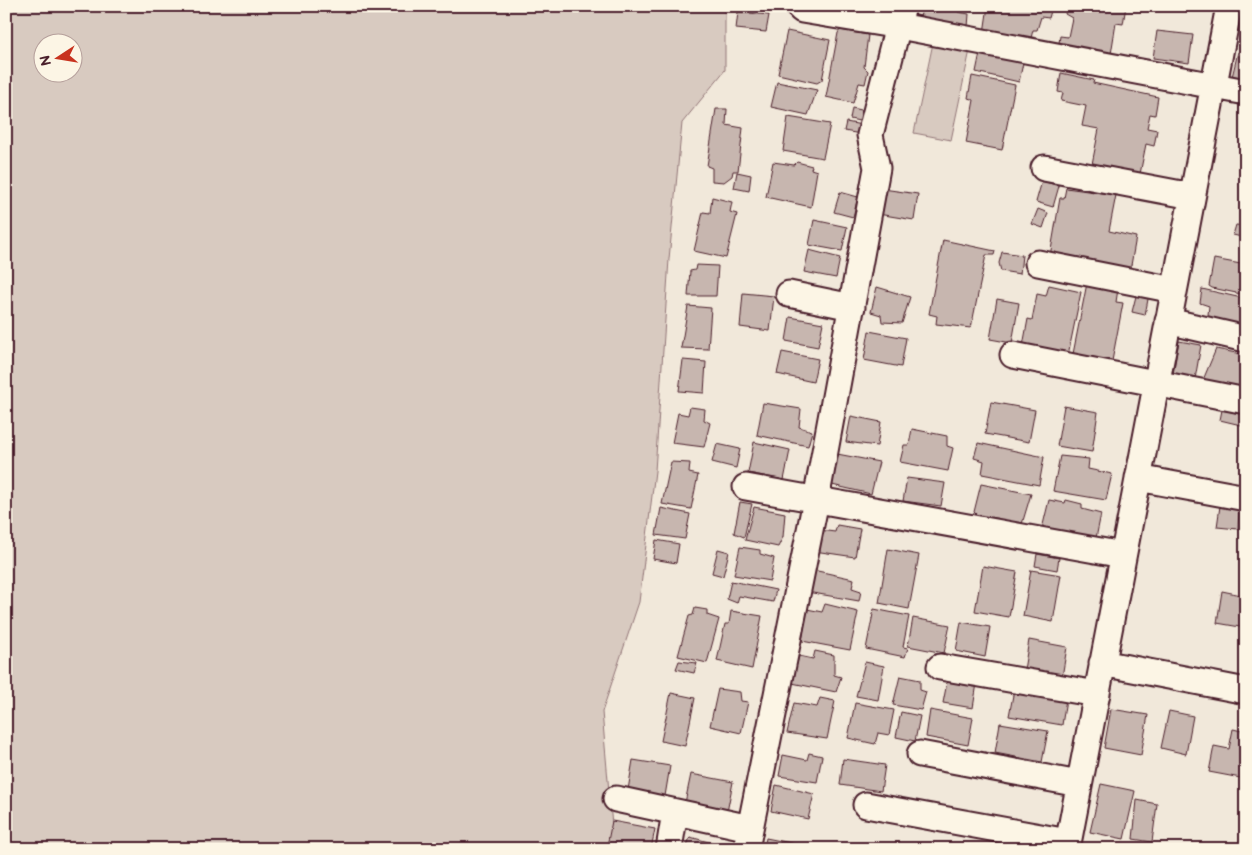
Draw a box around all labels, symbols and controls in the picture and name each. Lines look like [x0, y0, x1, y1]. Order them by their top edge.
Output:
north arrow [32, 32, 82, 82]
text: N [36, 54, 55, 68]

